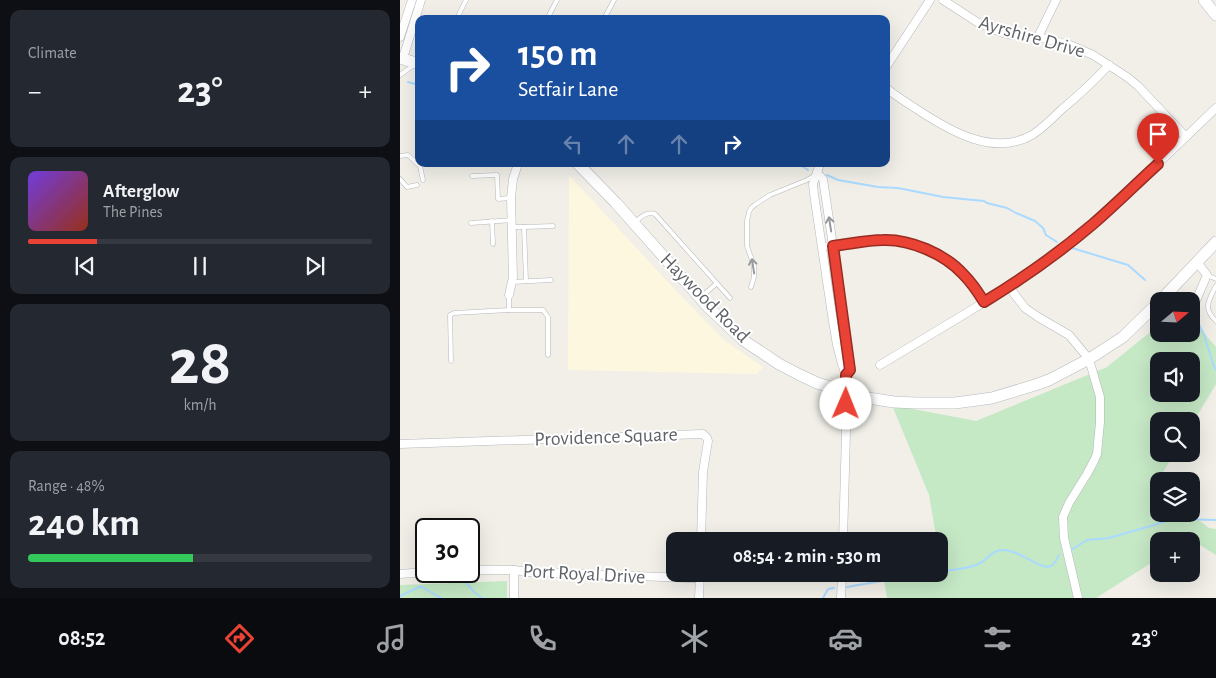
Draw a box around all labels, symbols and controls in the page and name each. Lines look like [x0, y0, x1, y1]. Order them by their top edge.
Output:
street label: Ayrshire Drive [977, 12, 1087, 62]
icon: right [435, 35, 500, 100]
text: 150 m [518, 37, 598, 72]
text: Climate [28, 45, 77, 61]
text: 23° [177, 72, 223, 110]
text: − [28, 78, 41, 106]
text: + [359, 78, 372, 106]
text: Setfair Lane [518, 78, 618, 100]
pin [1137, 113, 1179, 164]
icon: arrive [1144, 120, 1172, 148]
icon: left [559, 130, 587, 158]
icon: ahead [612, 130, 640, 158]
icon: ahead [665, 130, 693, 158]
icon: right [718, 130, 746, 158]
text: Afterglow [103, 182, 179, 201]
text: The Pines [103, 204, 163, 220]
one-way arrow [824, 216, 834, 232]
street label: Haywood Road [657, 250, 753, 346]
icon: previous [71, 252, 99, 280]
icon: pause [186, 252, 214, 280]
icon: next [301, 252, 329, 280]
one-way arrow [747, 259, 757, 275]
north arrow [1150, 292, 1200, 342]
map controls [1150, 292, 1200, 582]
text: 28 [169, 331, 231, 396]
button: sound [1150, 352, 1200, 402]
position arrow [819, 377, 871, 429]
text: km/h [183, 397, 217, 413]
button: search [1150, 412, 1200, 462]
street label: Providence Square [534, 424, 678, 450]
button: layers [1150, 472, 1200, 522]
text: Range · 48% [28, 478, 105, 494]
text: 240 km [28, 505, 140, 543]
speed limit sign: 30 [415, 518, 480, 583]
button: + [1150, 532, 1200, 582]
text: 08:54 · 2 min · 530 m [733, 547, 881, 566]
street label: Port Royal Drive [522, 561, 646, 587]
icon: directions [222, 621, 257, 656]
icon: music [374, 621, 409, 656]
icon: phone [525, 621, 560, 656]
icon: climate [677, 621, 712, 656]
icon: car [828, 621, 863, 656]
icon: filters [980, 621, 1015, 656]
text: 08:52 [58, 627, 105, 649]
text: 23° [1131, 627, 1158, 649]

